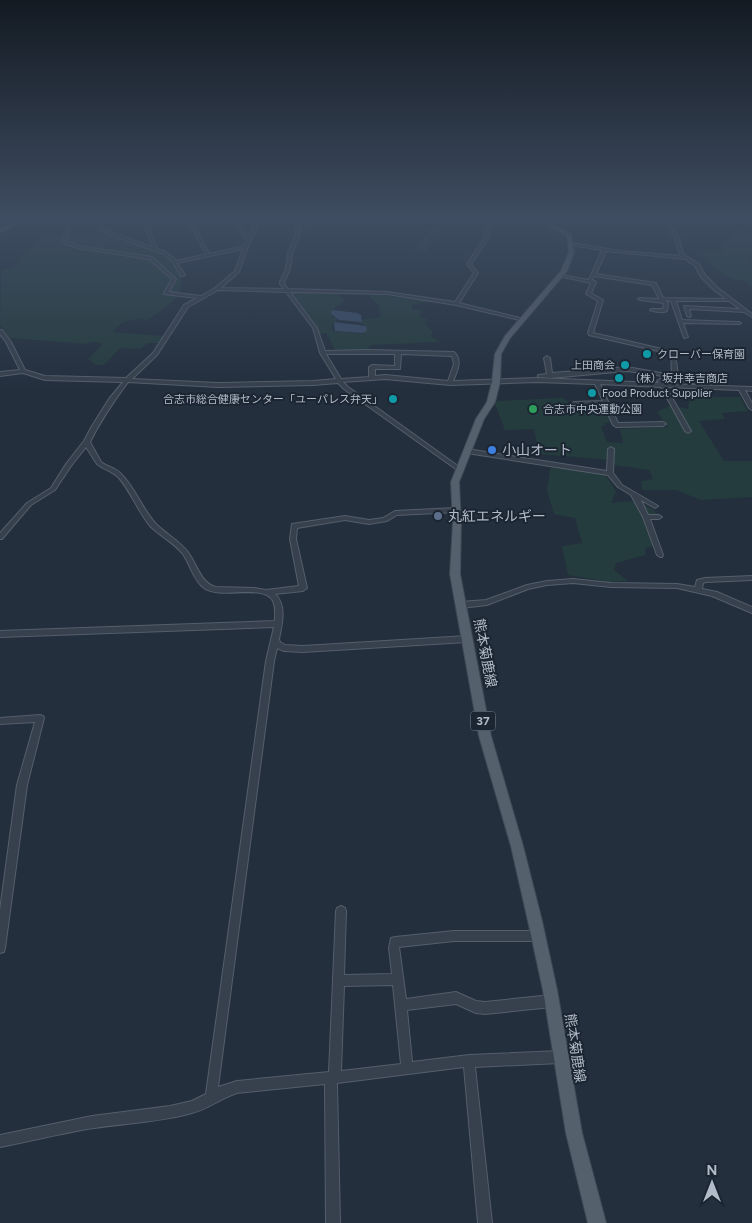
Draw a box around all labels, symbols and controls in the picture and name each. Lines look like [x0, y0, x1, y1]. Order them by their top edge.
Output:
marker: クローバー保育園 [641, 348, 653, 360]
place label: クローバー保育園 [657, 348, 745, 361]
place label: 上田商会 [571, 359, 615, 372]
marker: 上田商会 [619, 359, 631, 371]
marker: （株）坂井幸吉商店 [613, 372, 625, 384]
place label: （株）坂井幸吉商店 [629, 372, 728, 385]
marker: Food Product Supplier [586, 387, 598, 399]
place label: Food Product Supplier [602, 387, 713, 400]
place label: 合志市総合健康センター「ユーパレス弁天」 [163, 393, 383, 406]
marker: 合志市総合健康センター「ユーパレス弁天」 [387, 393, 399, 405]
marker: 合志市中央運動公園 [527, 403, 539, 415]
place label: 合志市中央運動公園 [543, 403, 642, 416]
place label: 小山オート [502, 442, 572, 459]
marker: 小山オート [486, 444, 498, 456]
place label: 丸紅エネルギー [448, 508, 546, 525]
marker: 丸紅エネルギー [432, 510, 444, 522]
street label: 熊本菊鹿線 [470, 617, 500, 689]
road number: 37 [470, 711, 496, 730]
street label: 熊本菊鹿線 [561, 1012, 589, 1084]
north arrow [687, 1158, 737, 1208]
text: N [707, 1162, 717, 1179]

